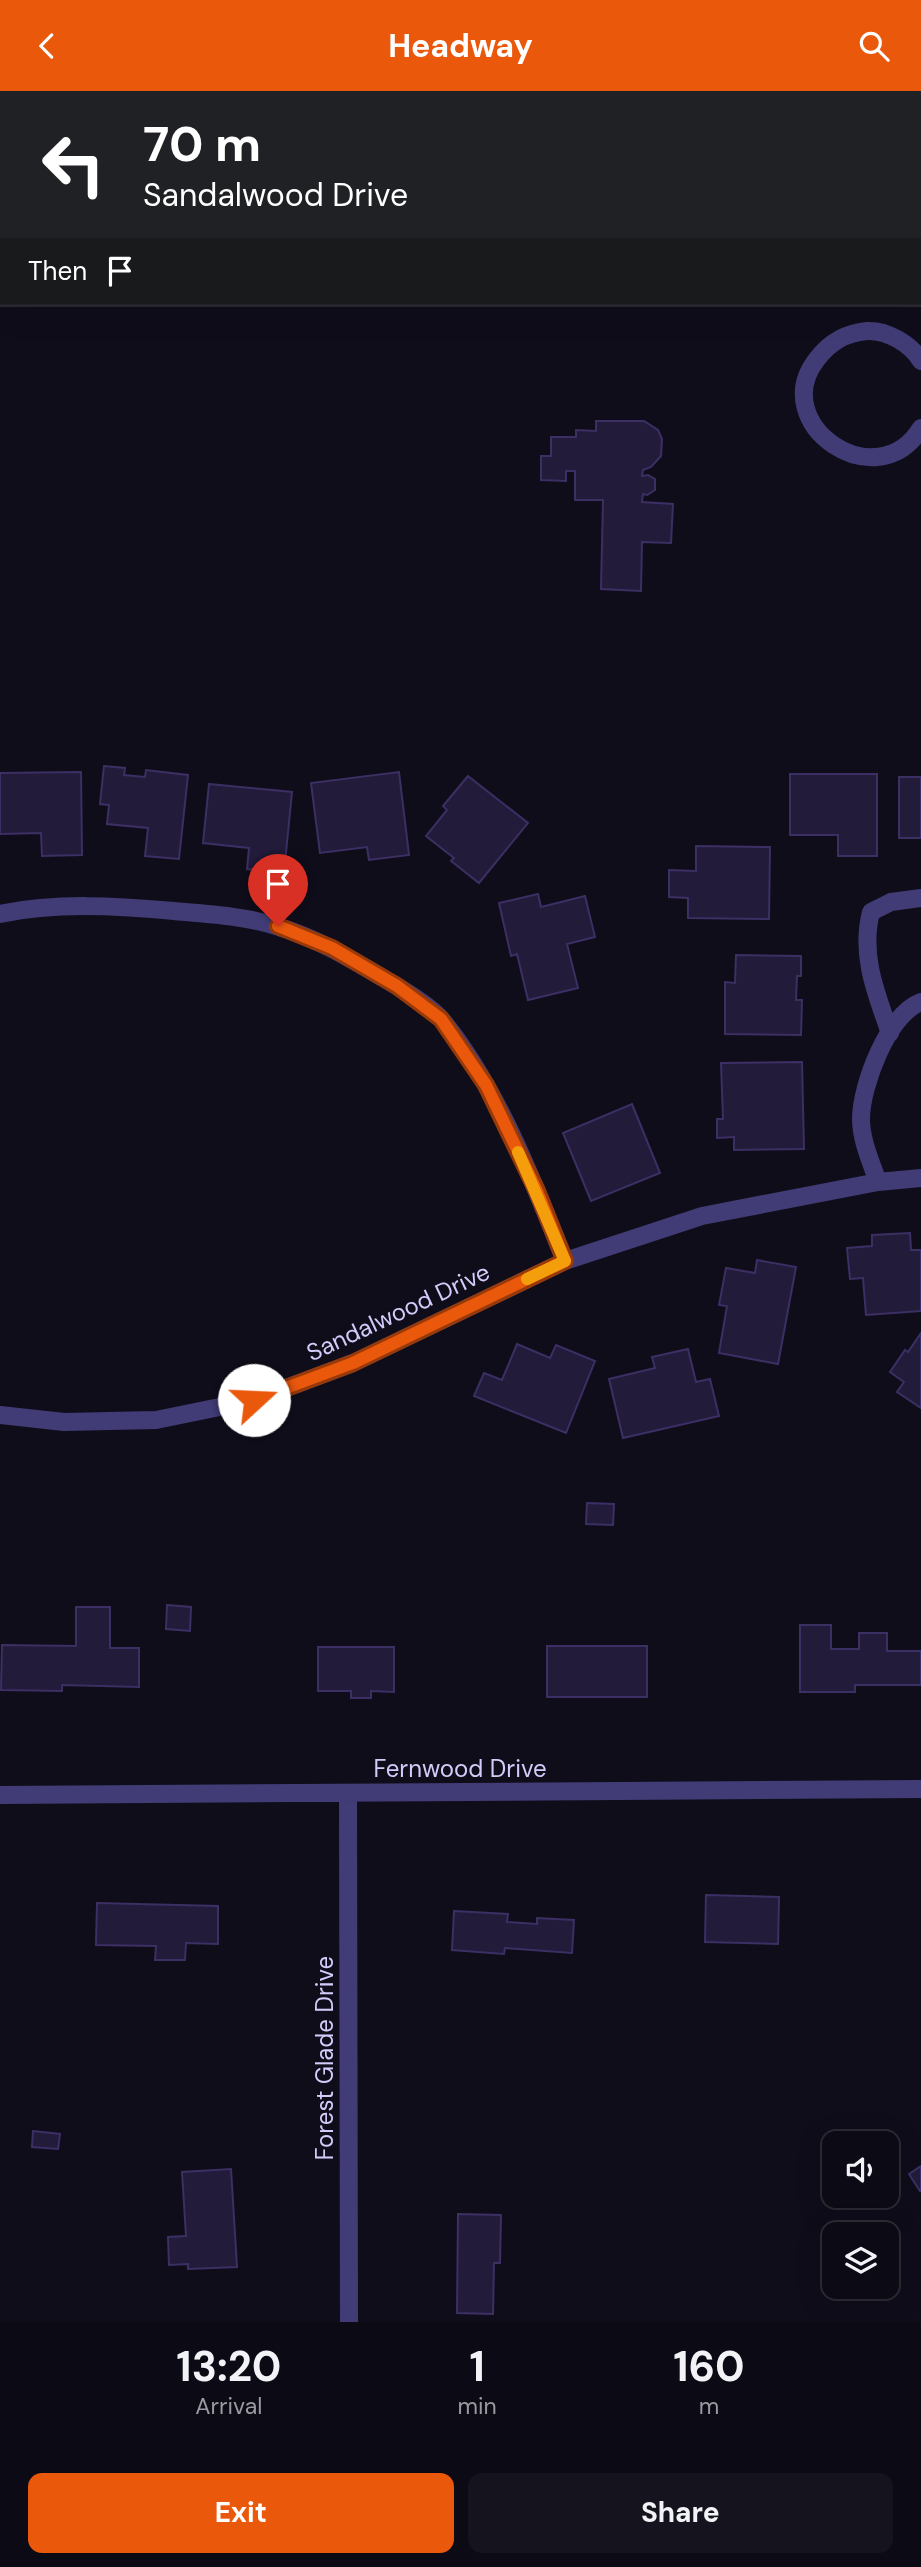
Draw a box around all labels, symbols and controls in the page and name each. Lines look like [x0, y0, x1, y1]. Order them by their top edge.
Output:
text: Headway [388, 25, 533, 67]
icon: back [28, 27, 66, 65]
icon: search [855, 27, 893, 65]
text: 70 m [143, 112, 261, 176]
icon: left [28, 119, 119, 210]
text: Sandalwood Drive [143, 174, 408, 216]
icon: arrive [101, 252, 139, 290]
text: Then [28, 254, 87, 288]
pin [248, 854, 308, 926]
icon: arrive [259, 865, 297, 903]
street label: Sandalwood Drive [301, 1256, 495, 1368]
position arrow [217, 1363, 291, 1437]
street label: Fernwood Drive [373, 1753, 547, 1784]
street label: Forest Glade Drive [309, 1956, 340, 2160]
map controls [822, 2131, 899, 2299]
button: sound [822, 2131, 899, 2208]
button: layers [822, 2222, 899, 2299]
text: 13:20 [176, 2339, 281, 2394]
text: 1 [470, 2339, 485, 2394]
text: 160 [673, 2339, 745, 2394]
text: Arrival [195, 2391, 262, 2421]
text: min [458, 2391, 497, 2421]
text: m [699, 2391, 719, 2421]
button: Exit [28, 2473, 454, 2553]
button: Share [468, 2473, 893, 2553]

